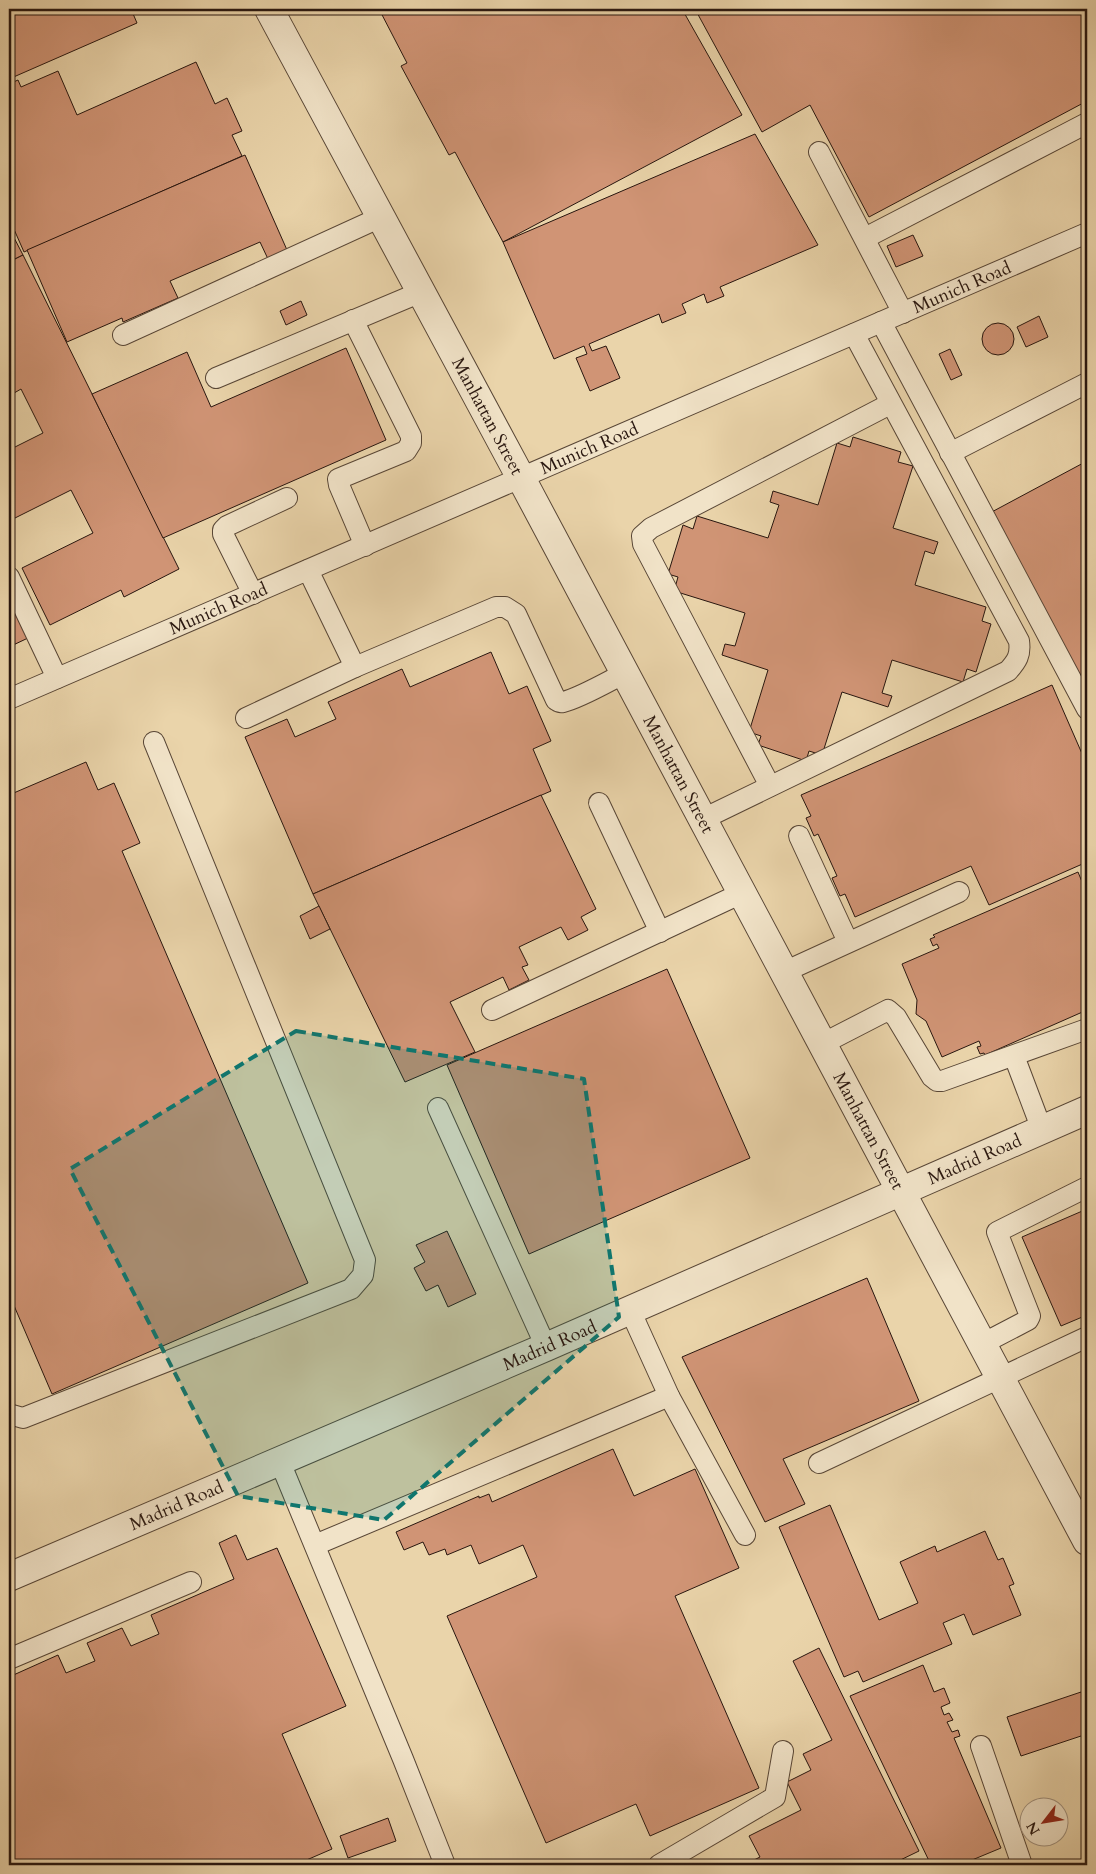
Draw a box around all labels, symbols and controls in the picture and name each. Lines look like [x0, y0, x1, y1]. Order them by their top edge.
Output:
street label: Munich Road [909, 255, 1015, 320]
street label: Manhattan Street [445, 353, 529, 480]
street label: Munich Road [536, 416, 643, 481]
street label: Munich Road [165, 577, 272, 641]
street label: Manhattan Street [637, 711, 720, 838]
street label: Manhattan Street [827, 1068, 910, 1195]
street label: Madrid Road [924, 1128, 1026, 1191]
street label: Madrid Road [499, 1314, 601, 1377]
street label: Madrid Road [126, 1474, 228, 1537]
north arrow [1018, 1796, 1068, 1846]
text: N [1022, 1818, 1045, 1839]

